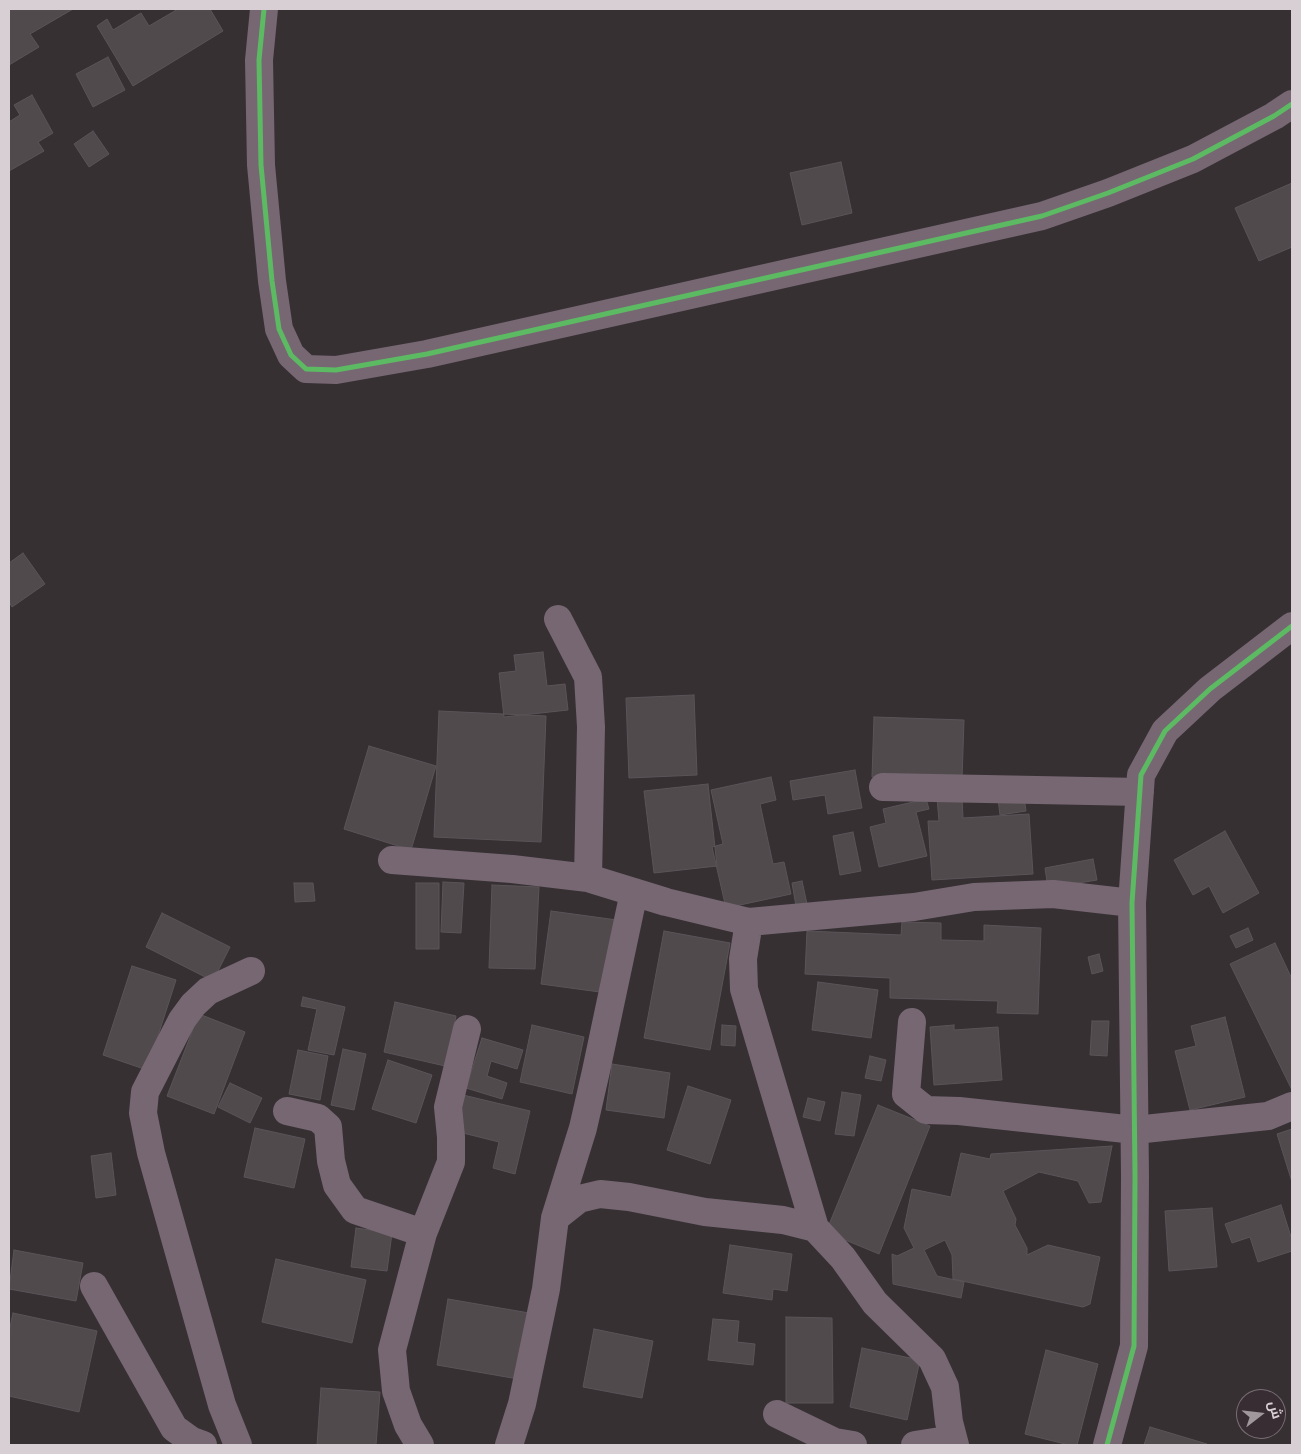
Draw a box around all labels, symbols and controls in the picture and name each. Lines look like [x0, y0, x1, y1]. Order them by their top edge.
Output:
north arrow [1236, 1389, 1286, 1439]
text: ش [1264, 1399, 1286, 1421]

